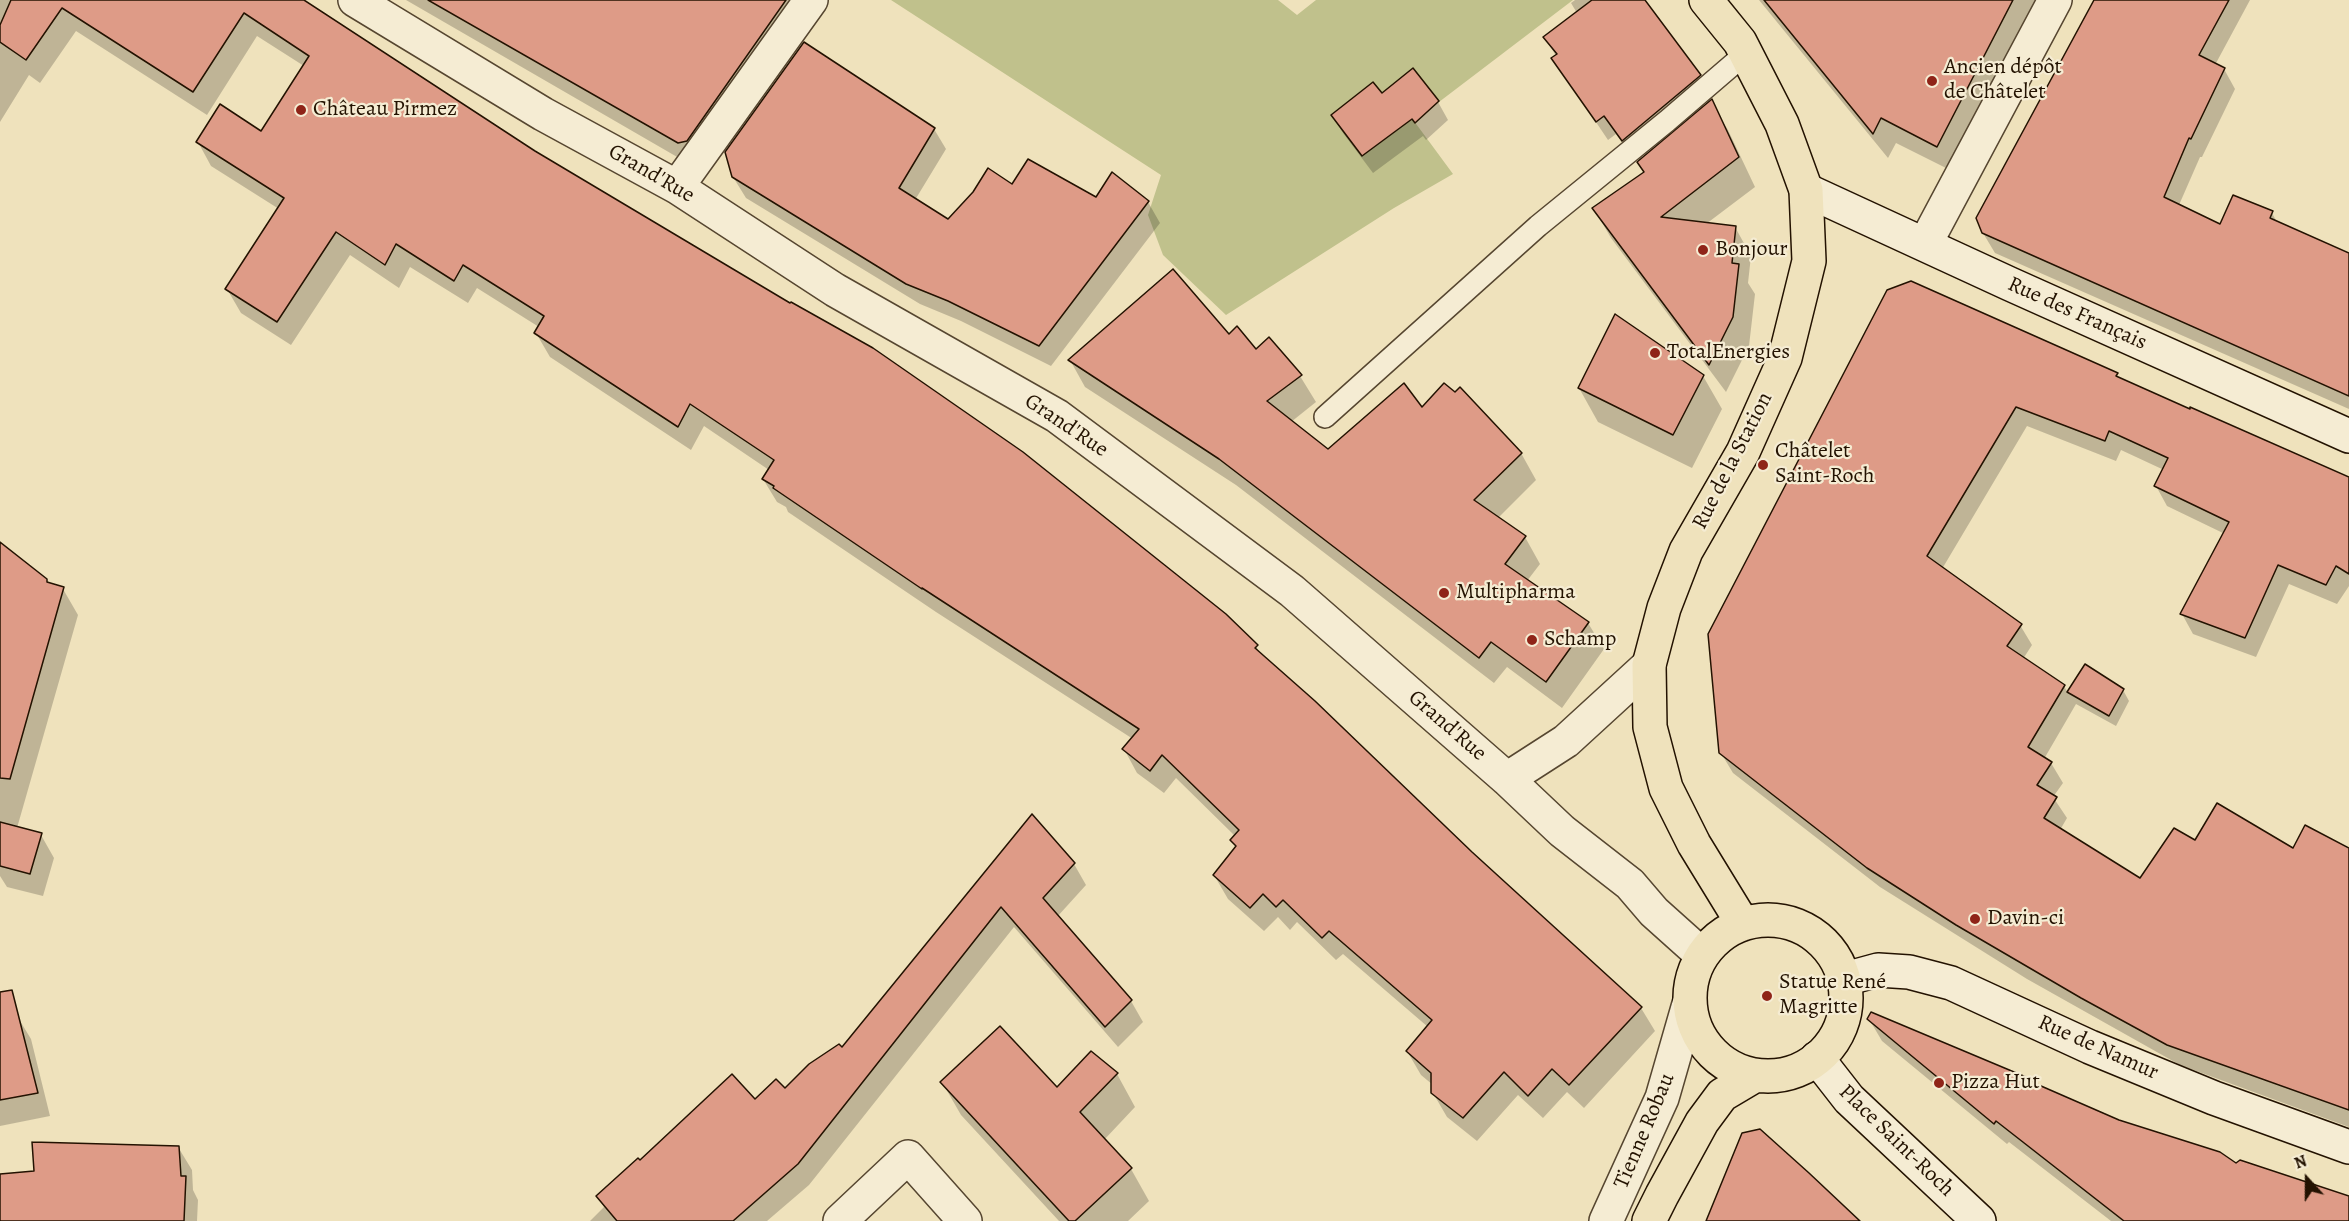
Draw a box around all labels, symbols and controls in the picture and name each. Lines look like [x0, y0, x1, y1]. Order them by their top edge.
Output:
place label: Ancien dépôt de Châtelet [1944, 55, 2062, 106]
marker: Ancien dépôt de Châtelet [1925, 74, 1939, 88]
place label: Château Pirmez [313, 97, 457, 123]
marker: Château Pirmez [294, 103, 308, 117]
street label: Grand'Rue [603, 139, 699, 209]
place label: Bonjour [1715, 237, 1788, 263]
marker: Bonjour [1696, 243, 1710, 257]
street label: Rue des Français [2003, 272, 2151, 356]
place label: TotalEnergies [1667, 340, 1790, 366]
marker: TotalEnergies [1648, 346, 1662, 360]
street label: Rue de la Station [1687, 388, 1779, 534]
street label: Grand'Rue [1019, 389, 1113, 463]
place label: Châtelet Saint-Roch [1775, 439, 1875, 490]
marker: Châtelet Saint-Roch [1756, 458, 1770, 472]
place label: Multipharma [1456, 580, 1576, 606]
marker: Multipharma [1437, 586, 1451, 600]
place label: Schamp [1544, 627, 1616, 653]
marker: Schamp [1525, 633, 1539, 647]
street label: Grand'Rue [1403, 685, 1491, 767]
place label: Davin-ci [1987, 906, 2064, 932]
marker: Davin-ci [1968, 912, 1982, 926]
place label: Statue René Magritte [1779, 970, 1886, 1022]
marker: Statue René Magritte [1760, 989, 1774, 1003]
street label: Rue de Namur [2034, 1010, 2162, 1086]
street label: Tienne Robau [1609, 1069, 1681, 1193]
place label: Pizza Hut [1951, 1070, 2040, 1096]
marker: Pizza Hut [1932, 1076, 1946, 1090]
street label: Place Saint-Roch [1833, 1079, 1959, 1203]
north arrow [2277, 1149, 2337, 1209]
text: N [2291, 1150, 2310, 1175]

